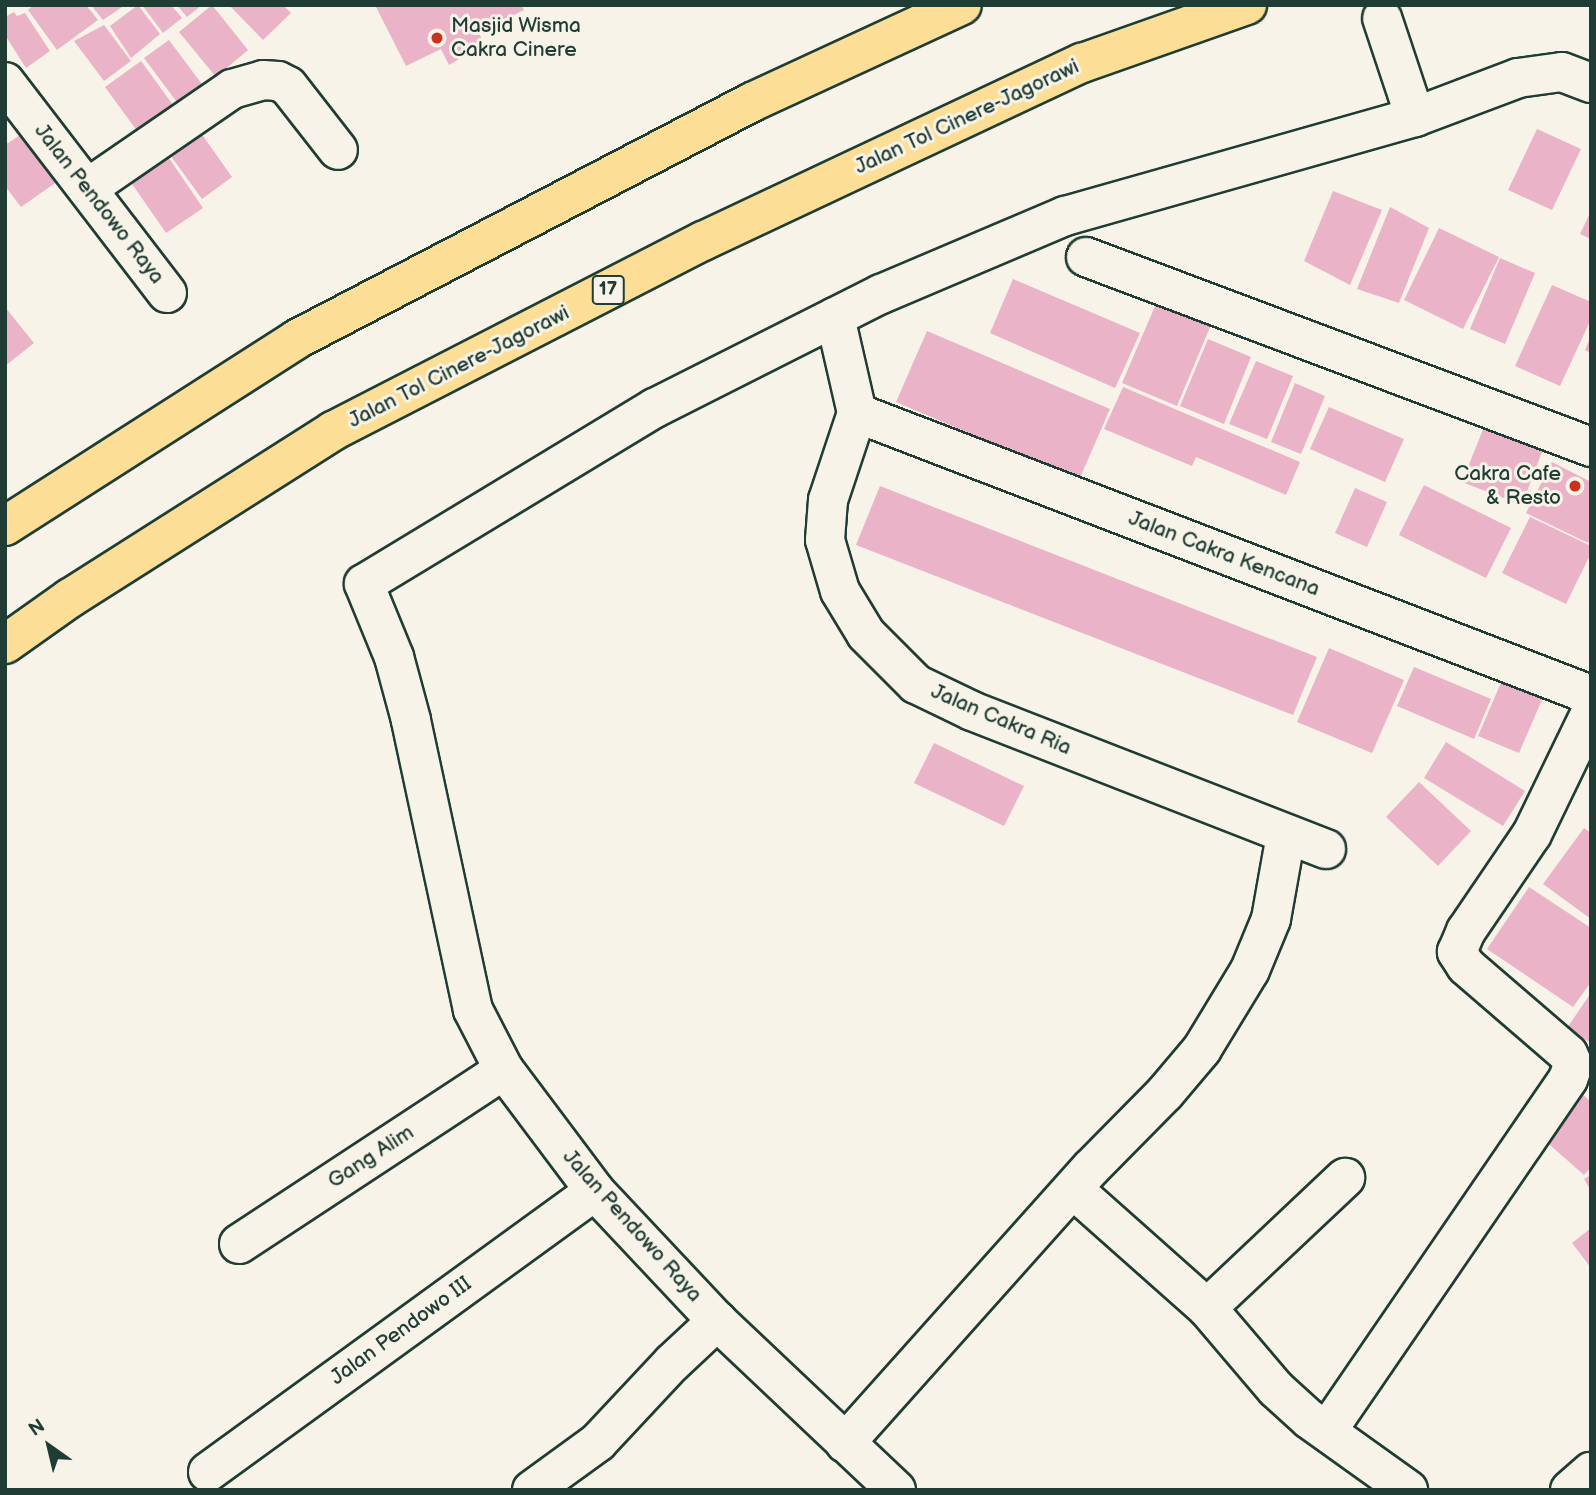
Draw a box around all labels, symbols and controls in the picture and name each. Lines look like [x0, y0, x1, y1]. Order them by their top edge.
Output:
place label: Masjid Wisma Cakra Cinere [451, 13, 582, 63]
marker: Masjid Wisma Cakra Cinere [429, 30, 445, 46]
street label: Jalan Tol Cinere-Jagorawi [851, 54, 1083, 180]
street label: Jalan Pendowo Raya [29, 119, 169, 289]
road number: 17 [590, 274, 626, 306]
street label: Jalan Tol Cinere-Jagorawi [344, 300, 574, 434]
place label: Cakra Cafe & Resto [1454, 461, 1561, 511]
marker: Cakra Cafe & Resto [1567, 478, 1583, 494]
street label: Jalan Cakra Kencana [1125, 506, 1323, 602]
street label: Jalan Cakra Ria [927, 679, 1075, 761]
street label: Gang Alim [323, 1120, 419, 1194]
street label: Jalan Pendowo Raya [557, 1145, 707, 1307]
street label: Jalan Pendowo III [326, 1271, 476, 1391]
north arrow [14, 1411, 84, 1481]
text: N [25, 1415, 49, 1442]

